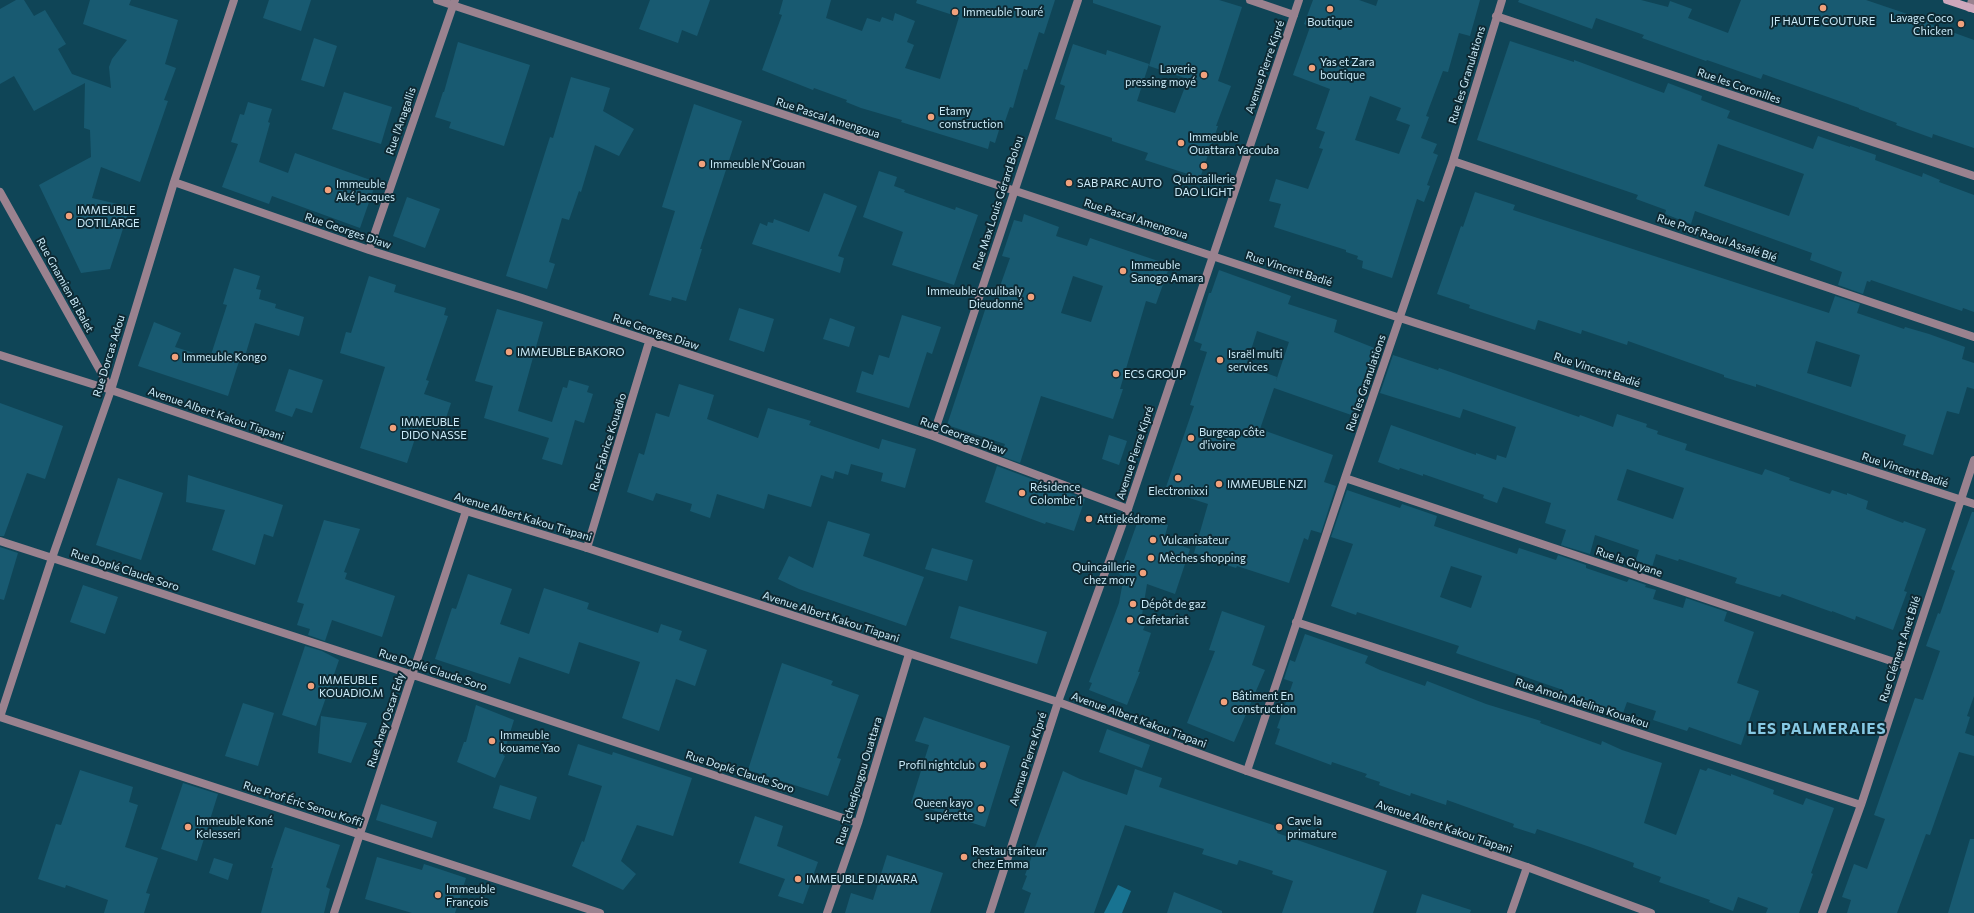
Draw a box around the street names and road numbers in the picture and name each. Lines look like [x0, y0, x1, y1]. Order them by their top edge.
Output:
street label: Avenue Pierre Kipré [1243, 19, 1287, 115]
street label: Rue les Granulations [1446, 25, 1488, 125]
street label: Rue les Coronilles [1695, 66, 1783, 106]
street label: Rue l'Anagallis [383, 86, 419, 156]
street label: Rue Pascal Amengoua [774, 95, 882, 141]
street label: Rue Max Louis Gérard Bolou [970, 134, 1026, 272]
street label: Rue Pascal Amengoua [1082, 196, 1190, 242]
street label: Rue Georges Diaw [303, 210, 393, 252]
street label: Rue Prof Raoul Assalé Blé [1655, 211, 1779, 265]
street label: Rue Gnamien Bi Balet [34, 235, 96, 335]
street label: Rue Vincent Badié [1244, 249, 1334, 289]
street label: Rue Georges Diaw [611, 311, 701, 353]
street label: Rue Dorcas Adou [90, 313, 128, 399]
street label: Rue les Granulations [1343, 333, 1389, 433]
street label: Rue Vincent Badié [1552, 350, 1642, 390]
street label: Avenue Albert Kakou Tiapani [146, 384, 286, 444]
street label: Rue Fabrice Kouadio [587, 392, 629, 492]
street label: Avenue Pierre Kipré [1114, 405, 1156, 501]
street label: Rue Georges Diaw [918, 414, 1008, 458]
street label: Rue Vincent Badié [1860, 450, 1950, 490]
street label: Avenue Albert Kakou Tiapani [453, 490, 593, 544]
street label: Rue la Guyane [1594, 544, 1664, 580]
street label: Rue Doplé Claude Soro [69, 546, 181, 594]
street label: Avenue Albert Kakou Tiapani [761, 589, 901, 645]
street label: Rue Clément Anet Bilé [1877, 594, 1923, 704]
street label: Rue Doplé Claude Soro [377, 646, 489, 694]
street label: Rue Aney Oscar Edy [364, 671, 408, 769]
street label: Rue Amoin Adelina Kouakou [1514, 675, 1650, 731]
street label: Avenue Albert Kakou Tiapani [1069, 689, 1209, 751]
street label: Avenue Pierre Kipré [1007, 711, 1049, 807]
street label: Rue Tchedjougou Ouattara [833, 715, 885, 847]
street label: Rue Doplé Claude Soro [684, 748, 796, 796]
street label: Rue Prof Éric Senou Koffi [242, 778, 364, 830]
street label: Avenue Albert Kakou Tiapani [1374, 797, 1514, 857]

